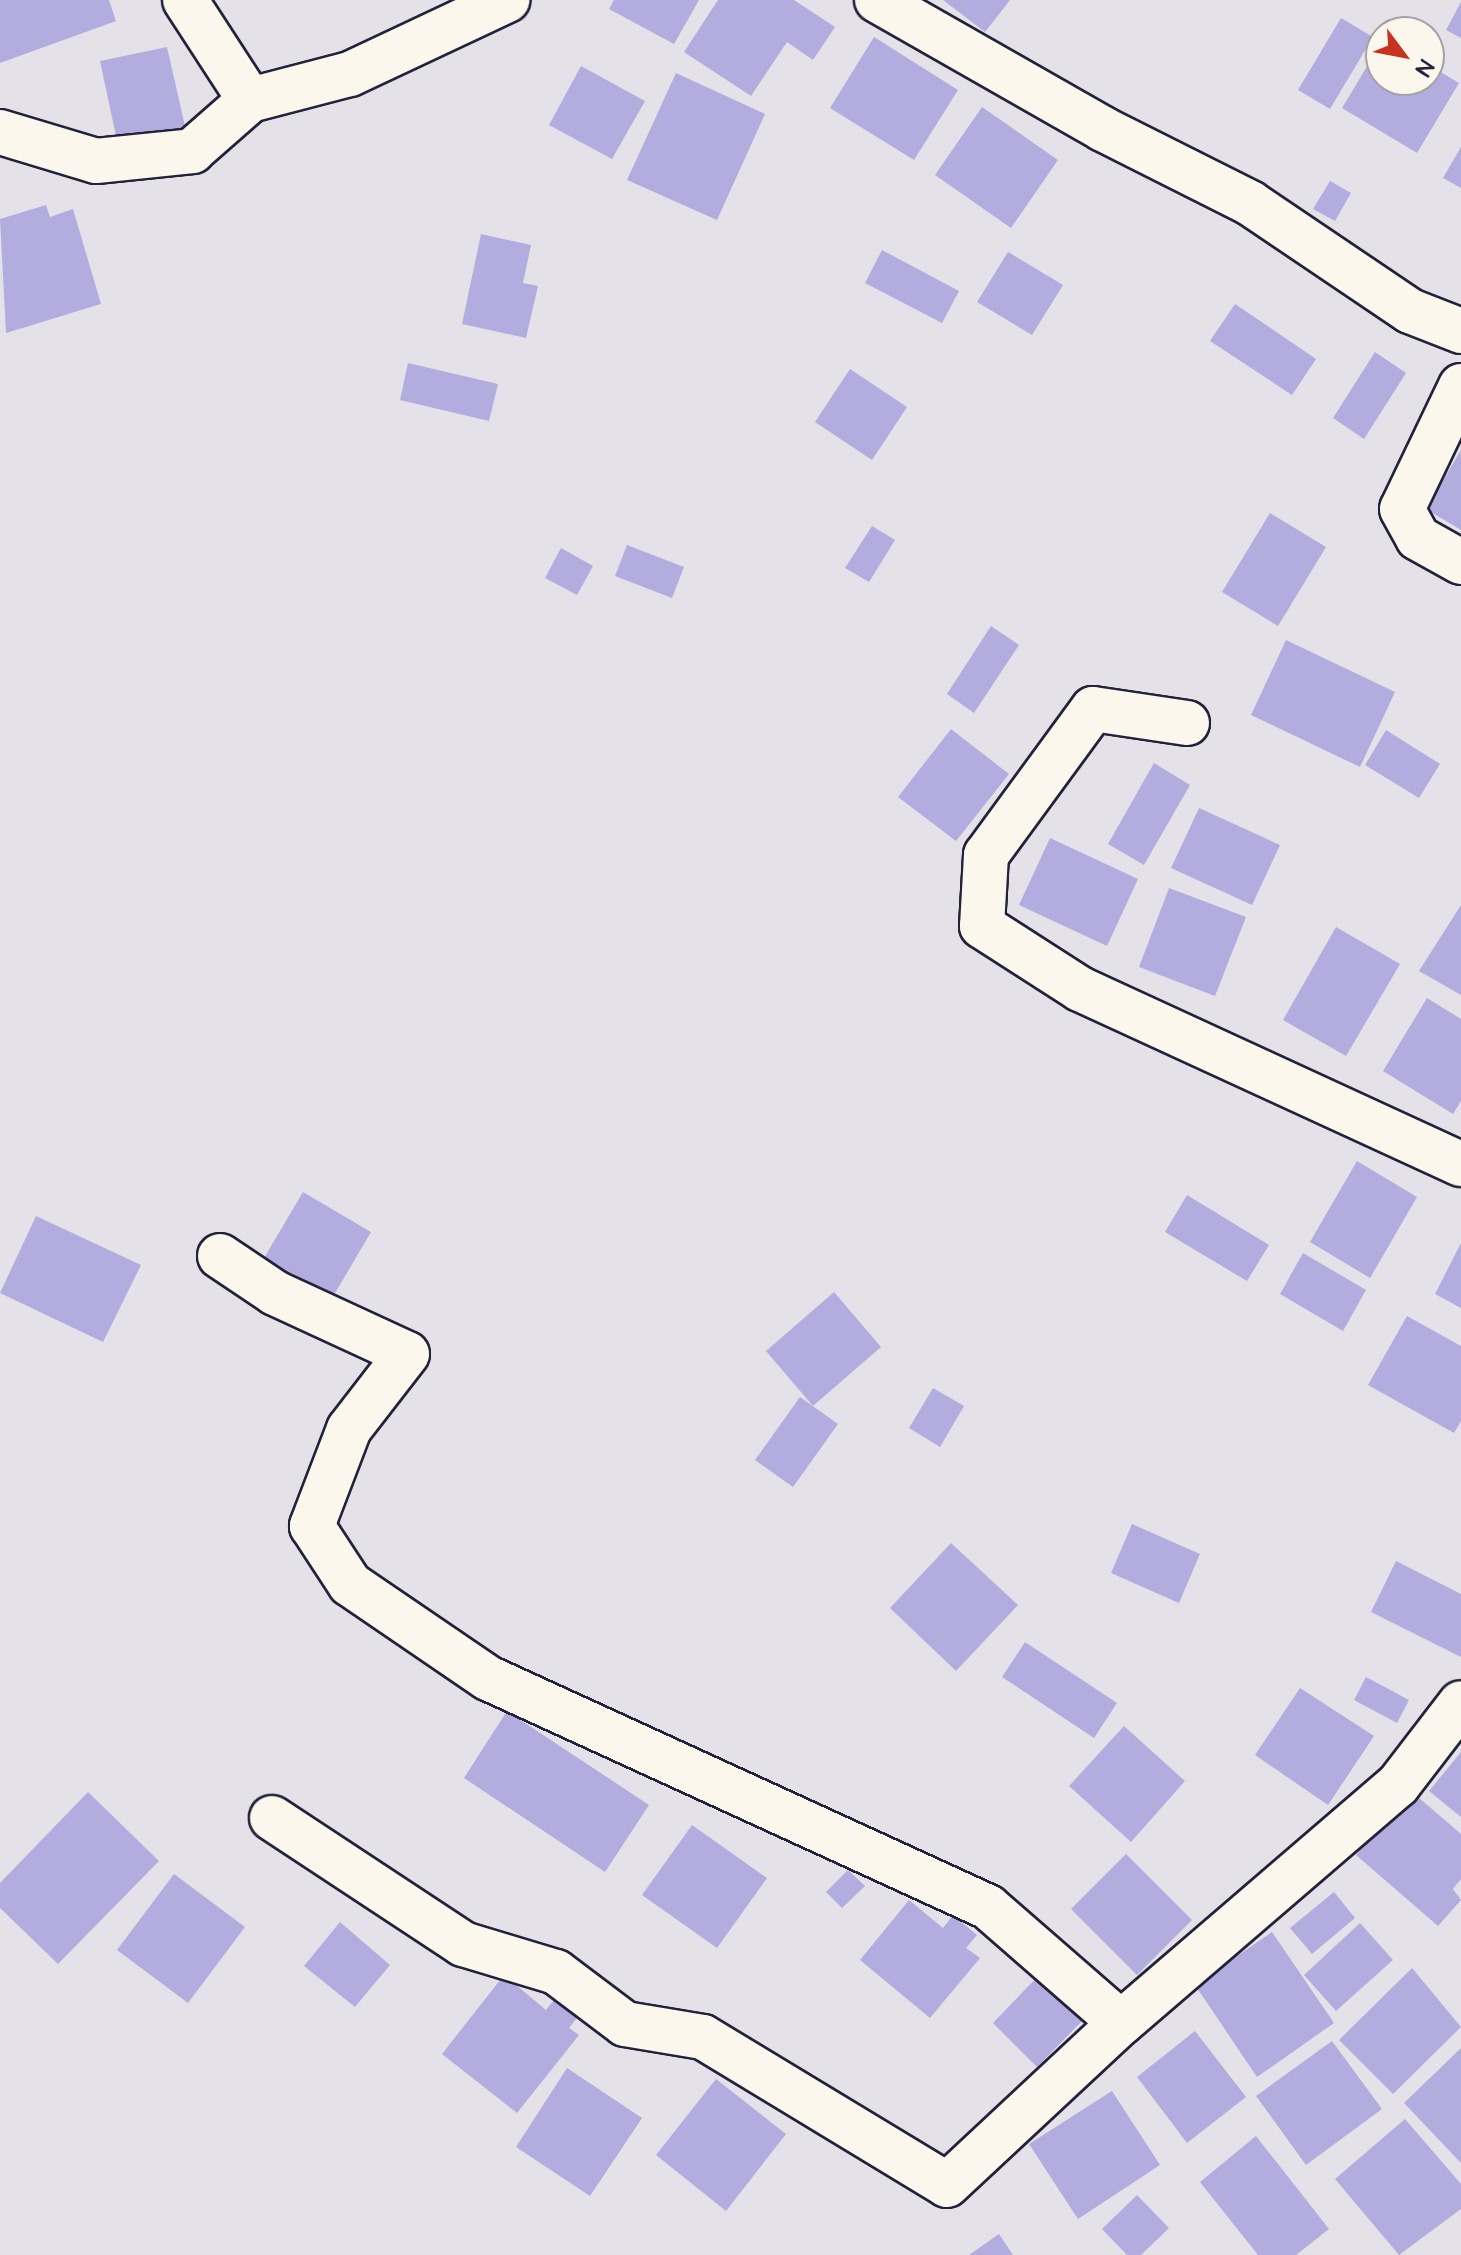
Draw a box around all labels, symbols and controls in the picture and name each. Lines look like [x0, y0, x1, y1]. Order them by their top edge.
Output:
north arrow [1365, 16, 1445, 96]
text: N [1407, 54, 1441, 82]

